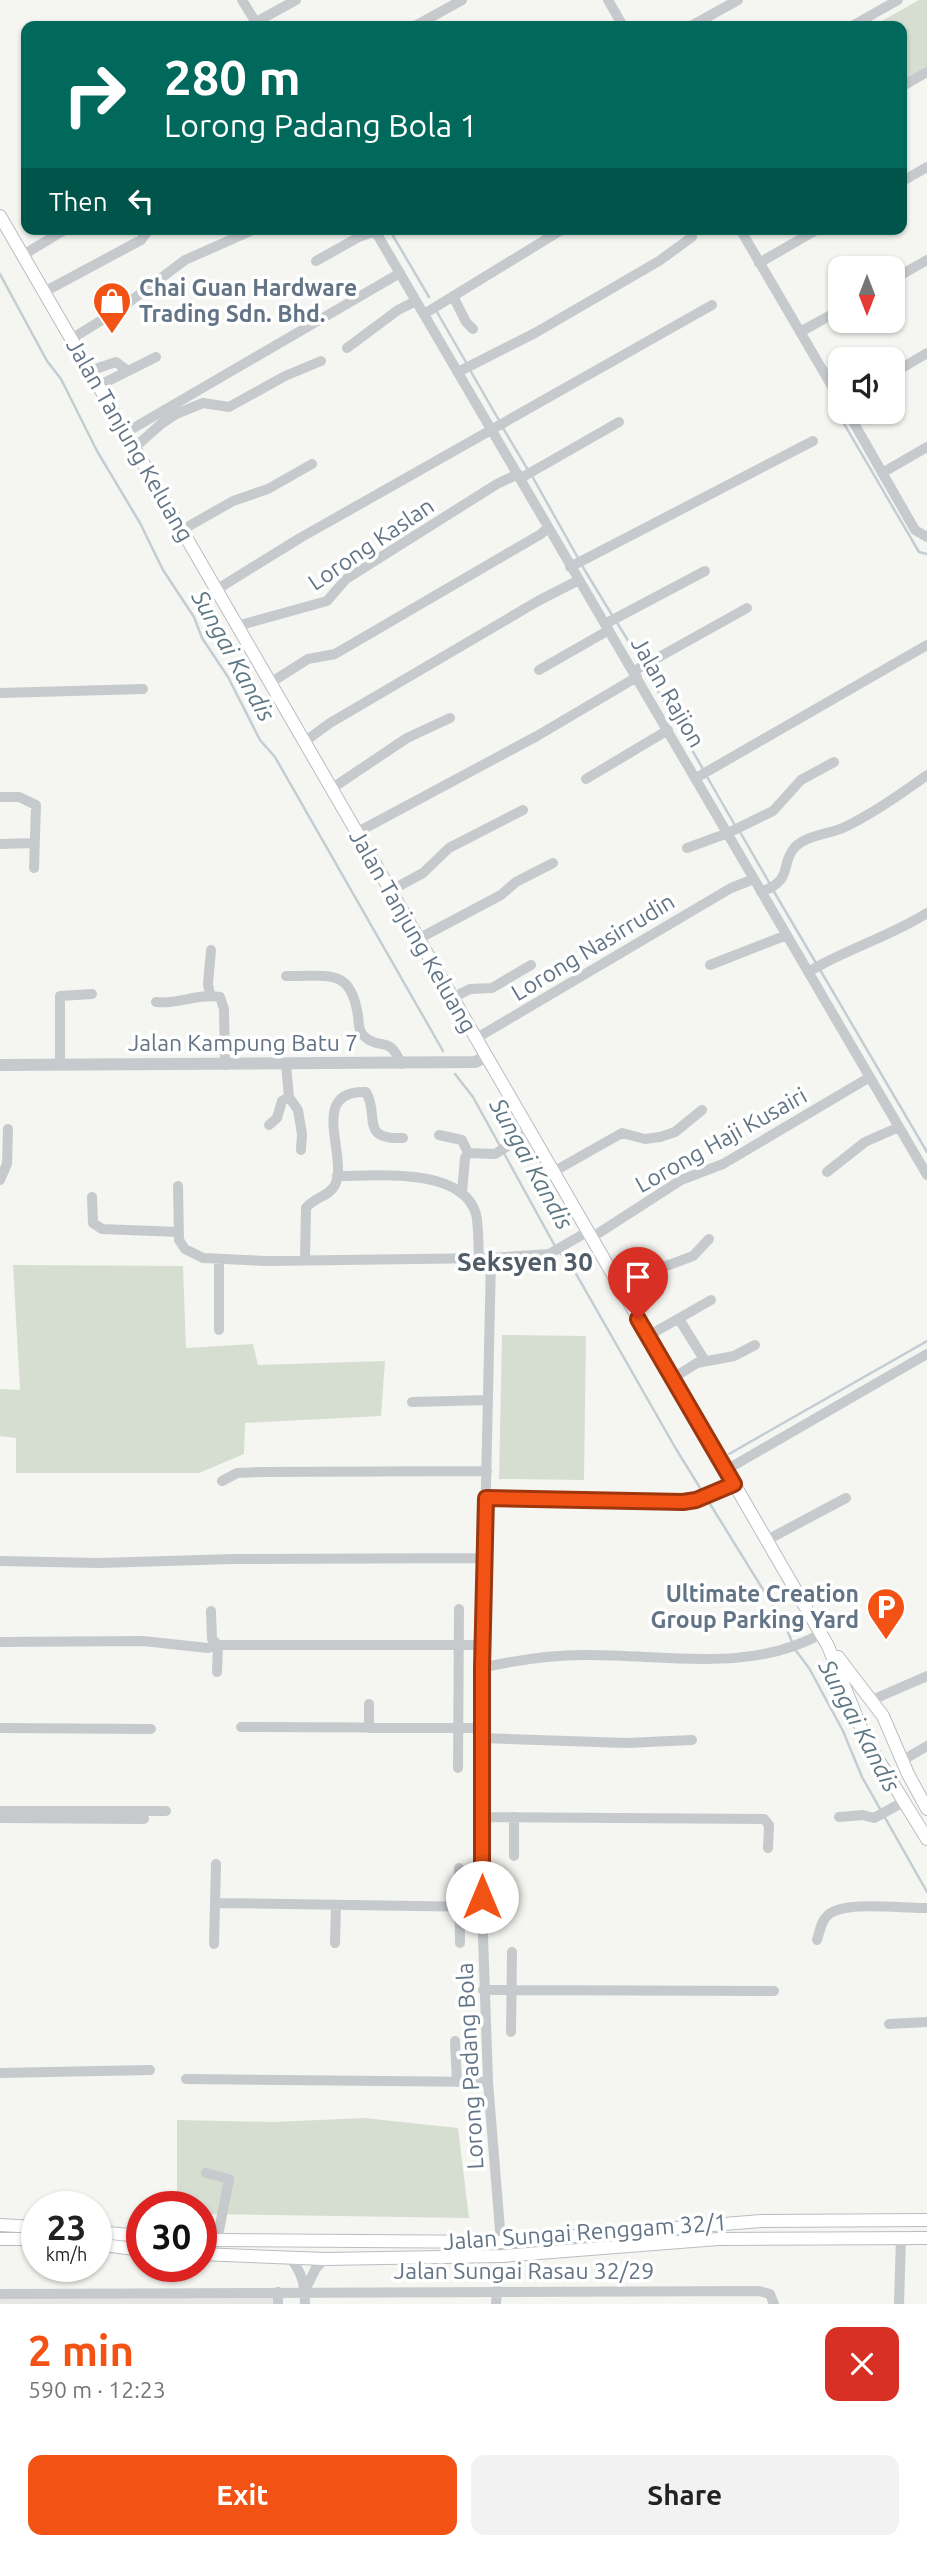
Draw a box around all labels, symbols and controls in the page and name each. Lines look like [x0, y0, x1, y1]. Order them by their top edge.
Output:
icon: right [49, 49, 140, 140]
text: 280 m [164, 49, 301, 104]
text: Lorong Padang Bola 1 [164, 107, 478, 143]
icon: left [122, 182, 160, 220]
text: Then [49, 187, 108, 216]
north arrow [828, 256, 905, 332]
map controls [828, 256, 905, 424]
place label: Chai Guan Hardware Trading Sdn. Bhd. [139, 275, 357, 326]
shop icon: Chai Guan Hardware Trading Sdn. Bhd. [91, 280, 133, 335]
street label: Jalan Tanjung Keluang [62, 334, 199, 546]
button: sound [828, 347, 905, 424]
street label: Lorong Kaslan [303, 492, 438, 595]
water label: Sungai Kandis [186, 585, 281, 726]
street label: Jalan Rajion [627, 632, 710, 751]
street label: Jalan Tanjung Keluang [345, 825, 482, 1037]
street label: Lorong Nasirrudin [507, 888, 679, 1005]
street label: Jalan Kampung Batu 7 [128, 1030, 358, 1055]
street label: Lorong Haji Kusairi [631, 1082, 811, 1197]
water label: Sungai Kandis [484, 1093, 579, 1234]
district label: Seksyen 30 [457, 1247, 593, 1276]
pin [608, 1247, 668, 1319]
icon: arrive [619, 1258, 657, 1296]
place label: Ultimate Creation Group Parking Yard [651, 1581, 859, 1632]
parking icon: Ultimate Creation Group Parking Yard [865, 1586, 907, 1641]
water label: Sungai Kandis [813, 1654, 906, 1796]
position arrow [445, 1860, 519, 1934]
street label: Lorong Padang Bola [452, 1962, 487, 2170]
speed limit sign: 30 [126, 2191, 217, 2282]
text: 23 [47, 2207, 86, 2247]
street label: Jalan Sungai Renggam 32/1 [442, 2209, 728, 2254]
text: km/h [46, 2244, 87, 2264]
street label: Jalan Sungai Rasau 32/29 [394, 2258, 654, 2283]
text: 2 min [28, 2327, 134, 2374]
button: close [825, 2327, 899, 2401]
text: 590 m · 12:23 [28, 2377, 166, 2402]
button: Exit [28, 2455, 457, 2535]
button: Share [471, 2455, 899, 2535]

